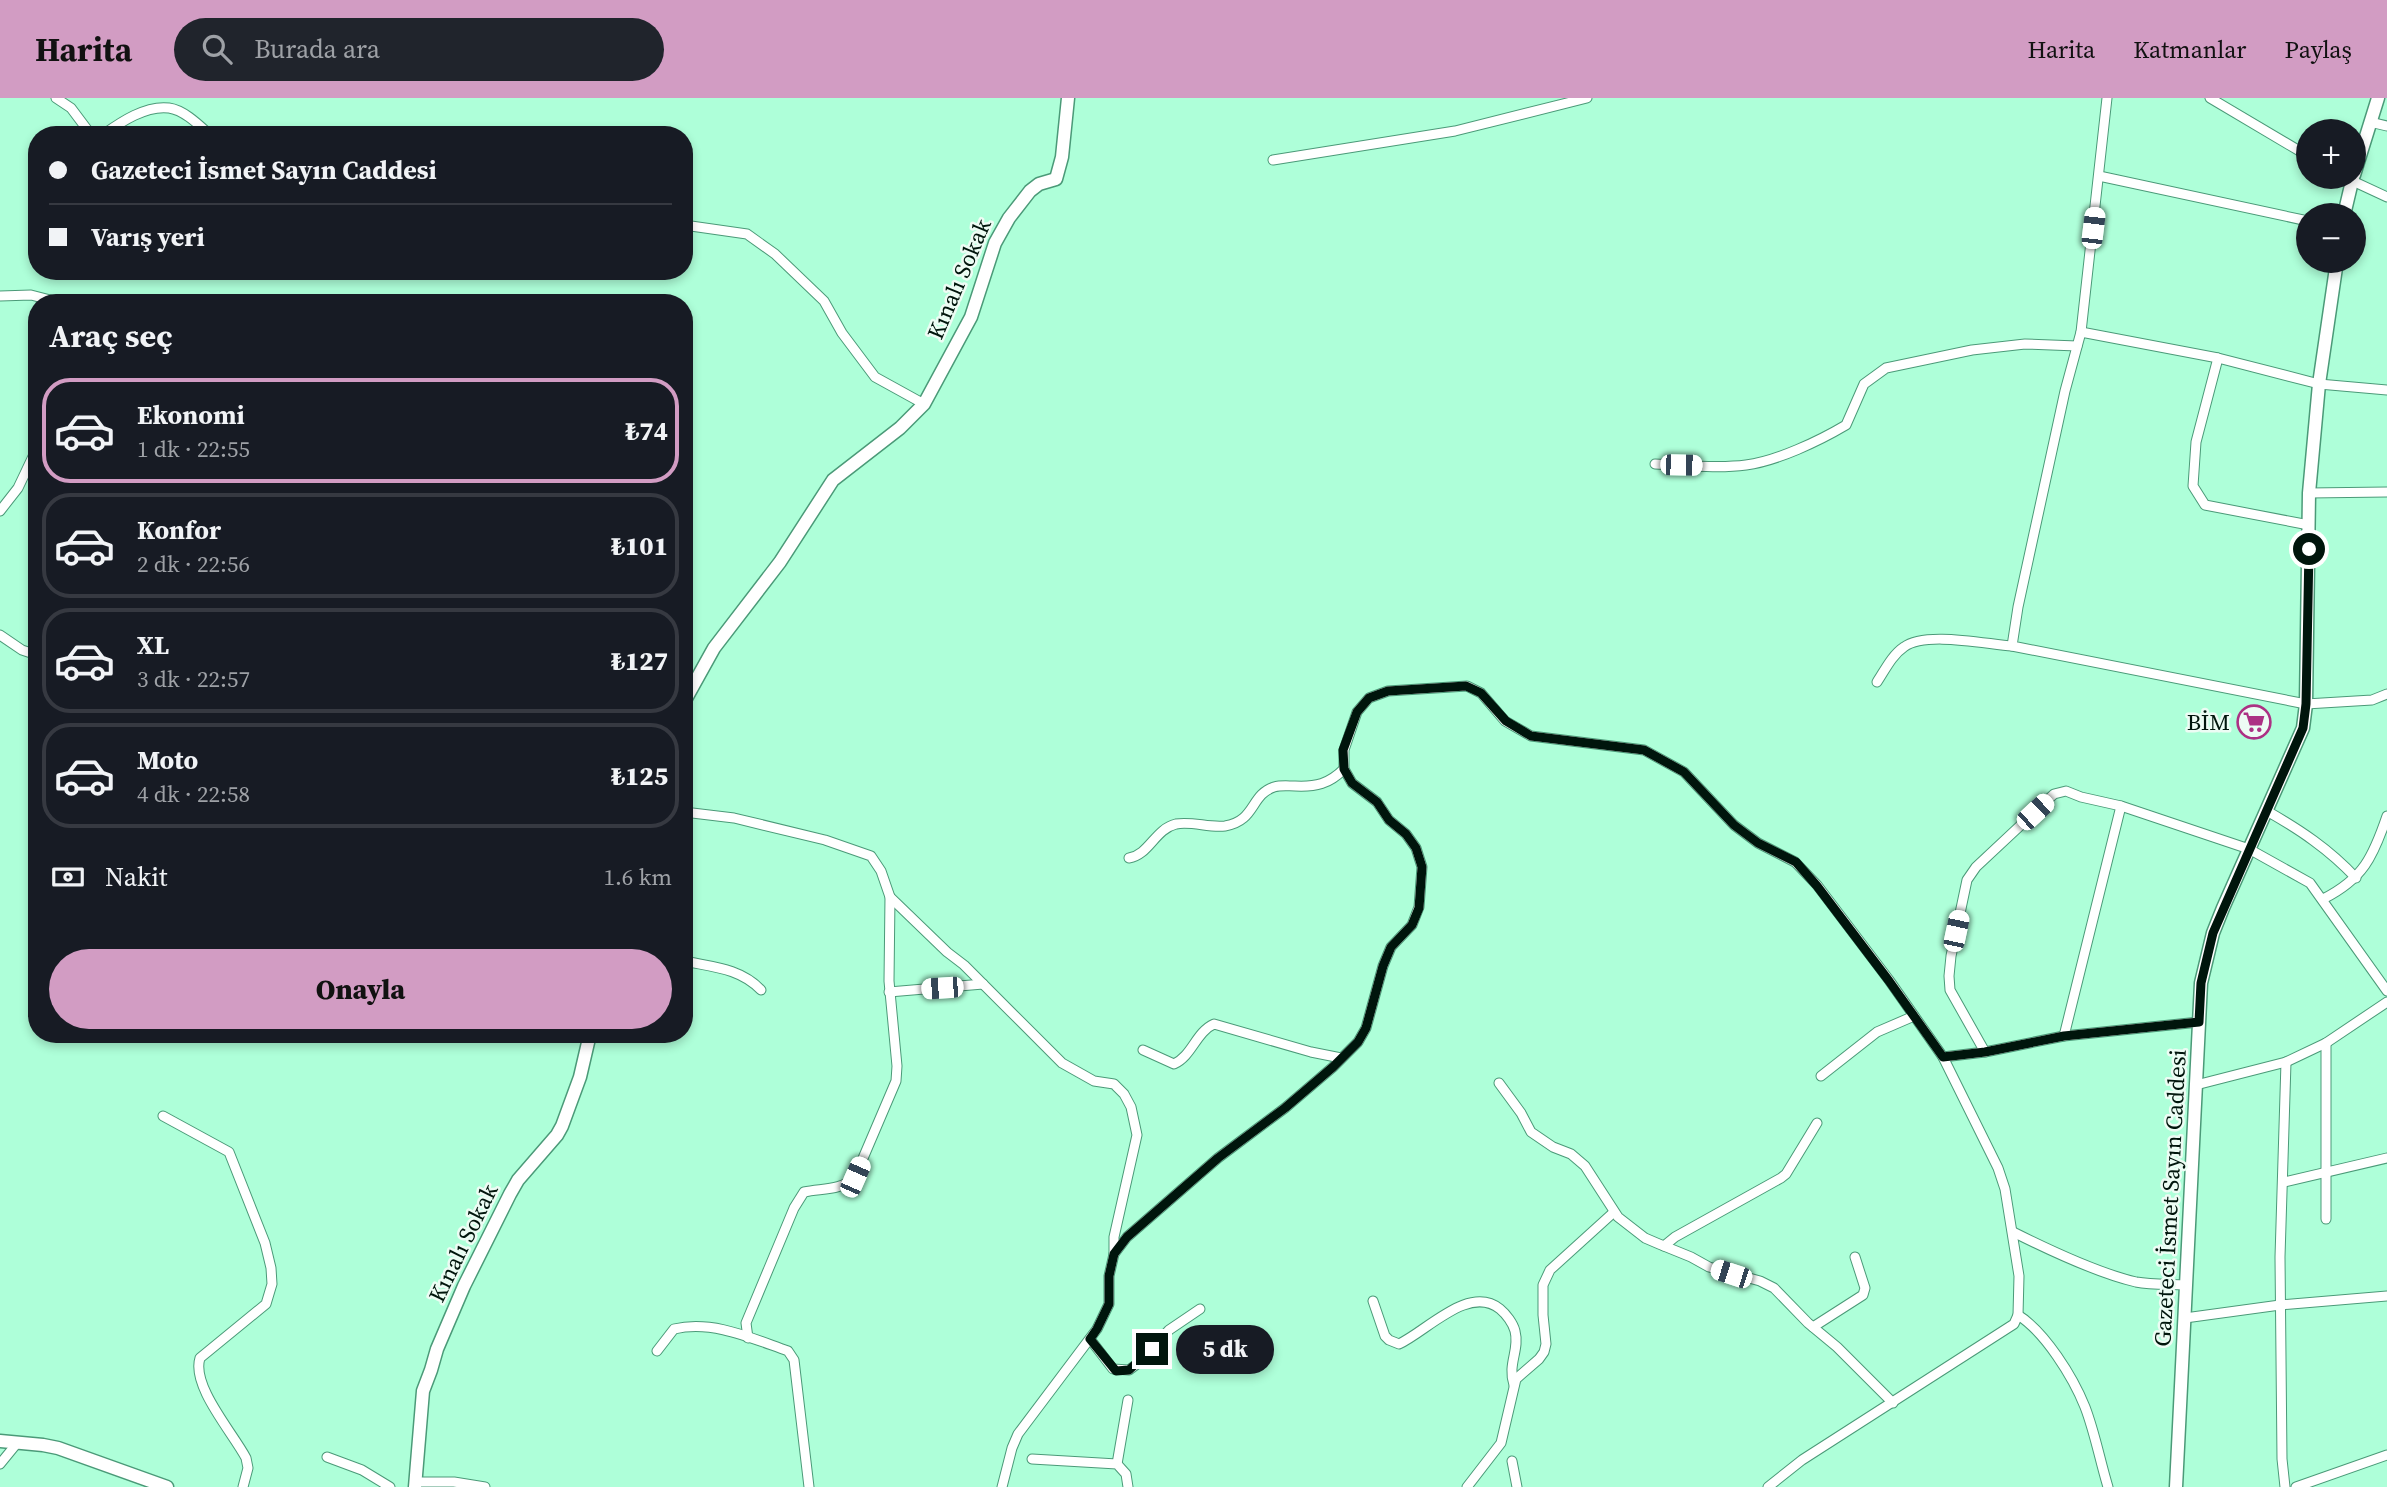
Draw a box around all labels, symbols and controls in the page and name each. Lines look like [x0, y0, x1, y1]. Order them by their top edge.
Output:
search box [174, 18, 664, 81]
text: Harita [35, 27, 132, 72]
icon: search [198, 30, 236, 68]
text: Burada ara [254, 31, 380, 67]
text: Harita [2027, 33, 2095, 66]
text: Katmanlar [2133, 33, 2247, 66]
text: Paylaş [2285, 33, 2352, 66]
map controls [2296, 119, 2366, 273]
button: + [2296, 119, 2366, 189]
text: Gazeteci İsmet Sayın Caddesi [91, 152, 437, 188]
button: − [2296, 203, 2366, 273]
car [2081, 206, 2106, 250]
street label: Kınalı Sokak [919, 213, 999, 344]
text: Varış yeri [91, 219, 205, 255]
text: Araç seç [49, 314, 173, 358]
text: Ekonomi [137, 397, 245, 433]
icon: car [53, 399, 116, 462]
text: ₺74 [625, 413, 668, 449]
text: 1 dk · 22:55 [137, 433, 250, 465]
car [1660, 454, 1703, 476]
text: Konfor [137, 512, 221, 548]
icon: car [53, 514, 116, 577]
text: ₺101 [611, 528, 668, 564]
route start [2293, 533, 2325, 565]
text: 2 dk · 22:56 [137, 548, 250, 580]
text: XL [137, 627, 169, 663]
icon: car [53, 629, 116, 692]
text: ₺127 [611, 643, 668, 679]
text: 3 dk · 22:57 [137, 663, 250, 695]
supermarket icon: BİM [2235, 703, 2273, 741]
place label: BİM [2187, 706, 2230, 738]
text: Moto [137, 742, 198, 778]
icon: car [53, 744, 116, 807]
text: ₺125 [611, 758, 668, 794]
text: 4 dk · 22:58 [137, 778, 250, 810]
car [2013, 790, 2058, 834]
icon: cash [49, 858, 87, 896]
text: Nakit [105, 859, 167, 895]
text: 1.6 km [603, 861, 672, 893]
car [1942, 908, 1971, 954]
button: Onayla [49, 949, 672, 1029]
car [921, 976, 964, 1000]
street label: Gazeteci İsmet Sayın Caddesi [2146, 1048, 2194, 1347]
car [837, 1154, 874, 1200]
street label: Kınalı Sokak [421, 1178, 506, 1308]
car [1708, 1258, 1755, 1290]
callout: 5 dk [1176, 1324, 1274, 1374]
route end [1136, 1333, 1168, 1365]
text: 5 dk [1202, 1333, 1248, 1365]

